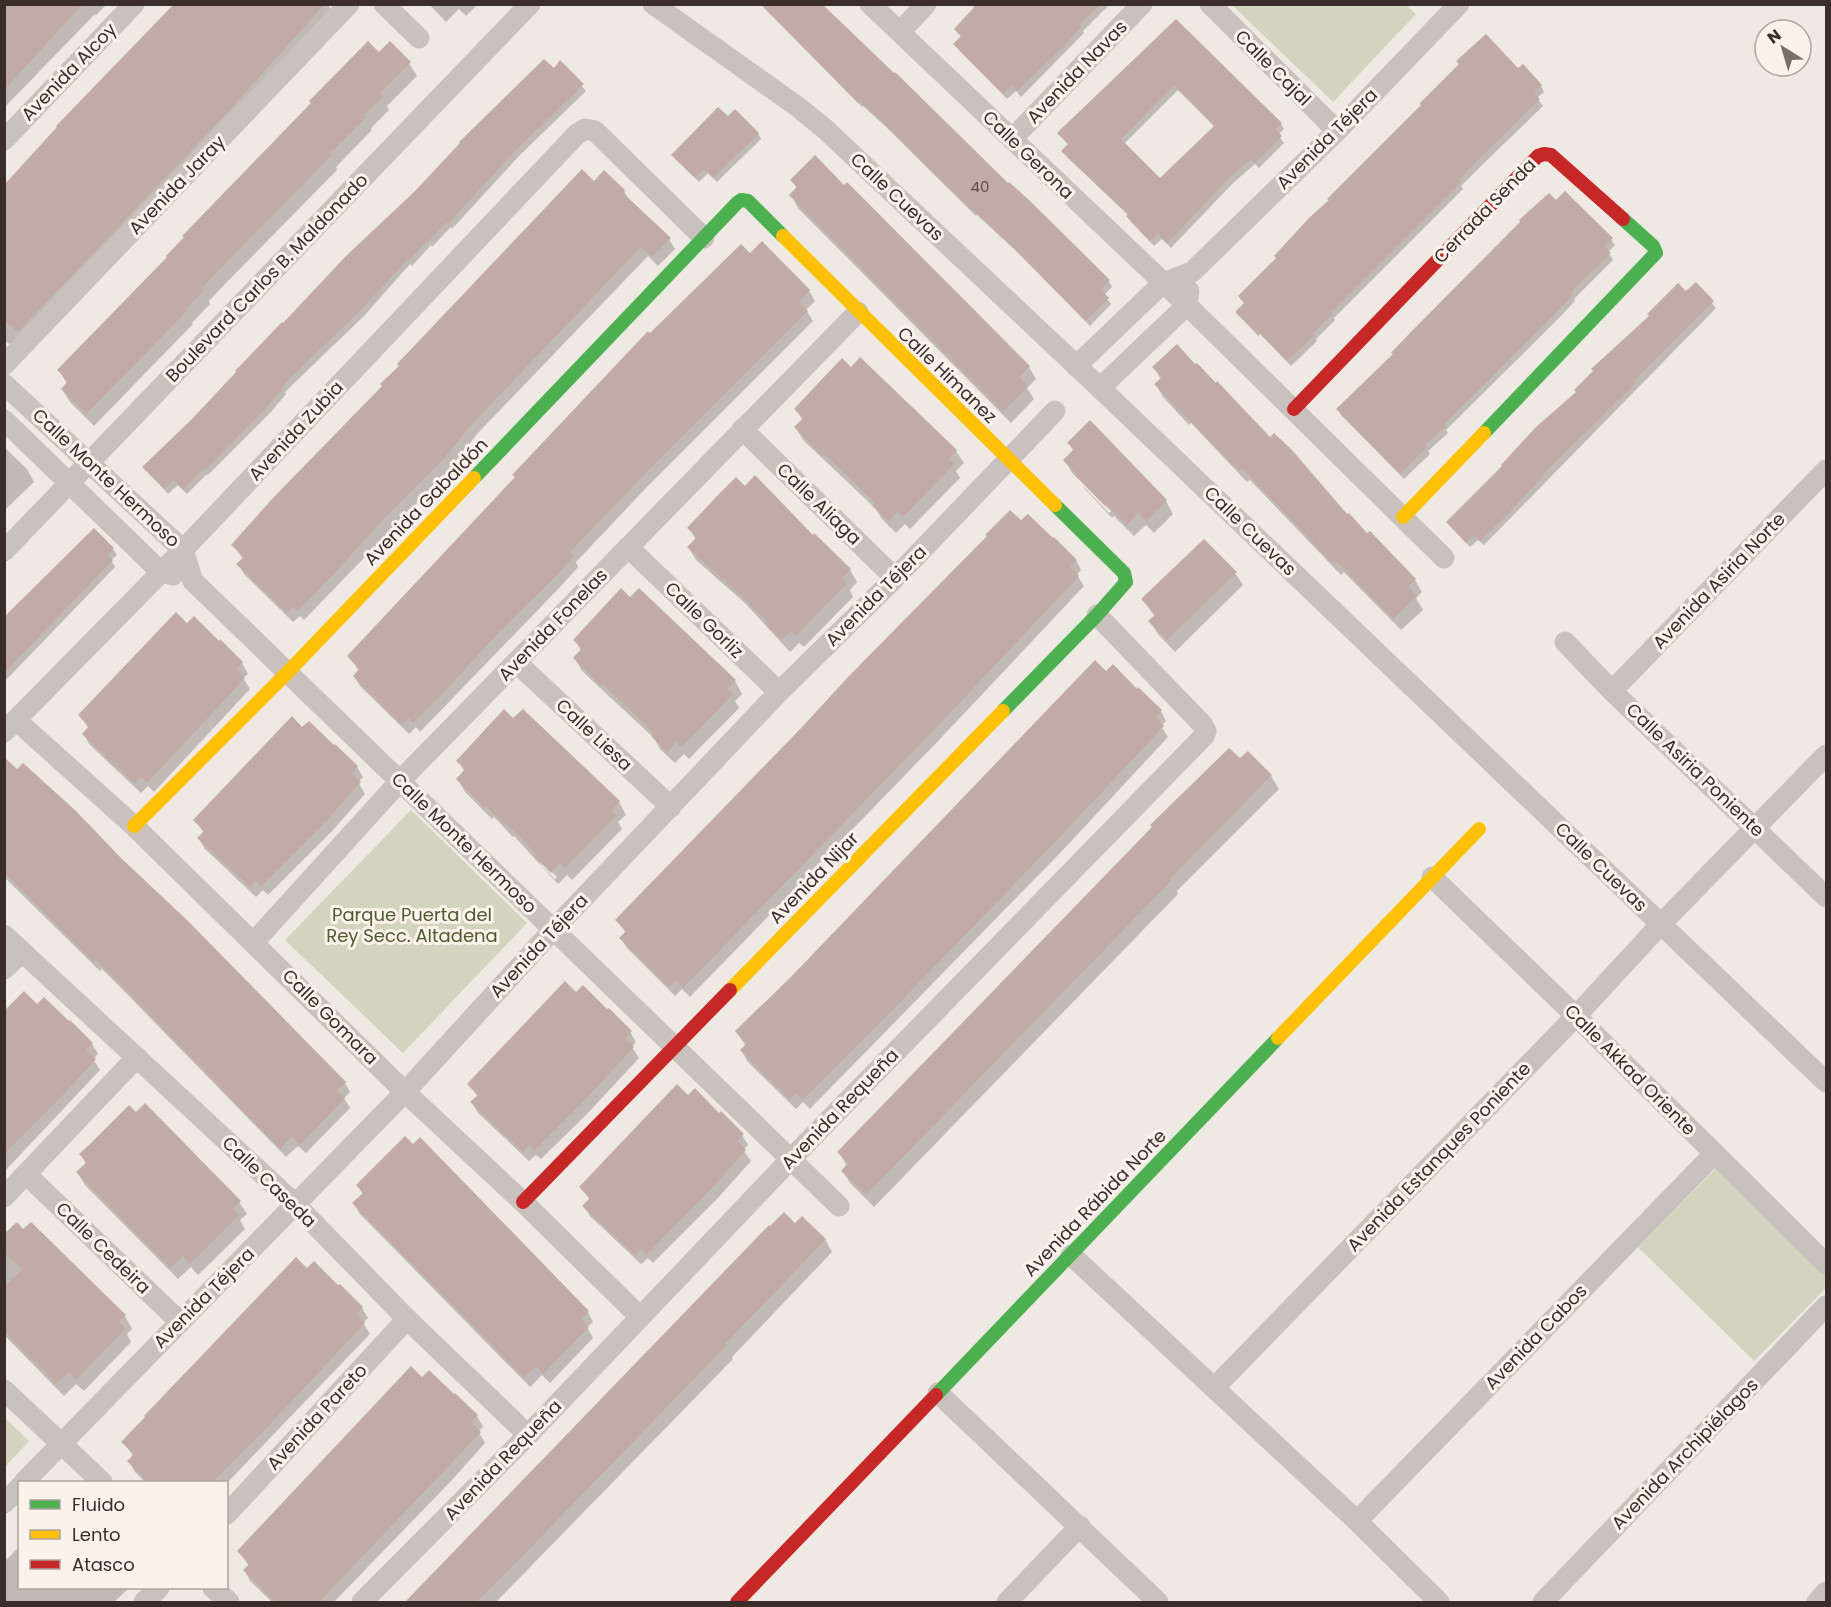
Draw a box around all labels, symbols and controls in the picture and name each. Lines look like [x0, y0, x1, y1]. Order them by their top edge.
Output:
street label: Avenida Navas [1021, 14, 1133, 129]
street label: Avenida Alcoy [15, 17, 122, 126]
north arrow [1753, 18, 1813, 78]
street label: Calle Cajal [1230, 24, 1317, 111]
text: N [1763, 24, 1786, 49]
street label: Avenida Téjera [1270, 82, 1383, 195]
street label: Calle Gerona [977, 105, 1079, 205]
street label: Avenida Jaray [123, 129, 231, 240]
street label: Calle Cuevas [845, 147, 949, 246]
street label: Cerrada Senda [1428, 153, 1541, 269]
street label: Boulevard Carlos B. Maldonado [160, 168, 373, 388]
house number: 40 [971, 176, 989, 197]
street label: Calle Himanez [892, 321, 1003, 429]
street label: Avenida Zubia [243, 375, 349, 486]
street label: Calle Monte Hermoso [27, 403, 186, 553]
street label: Avenida Gabaldón [358, 432, 493, 571]
street label: Calle Aliaga [772, 457, 867, 550]
street label: Calle Cuevas [1199, 480, 1302, 581]
street label: Avenida Asiria Norte [1647, 507, 1791, 654]
street label: Avenida Téjera [819, 539, 932, 652]
street label: Avenida Fonelas [492, 563, 613, 686]
street label: Calle Gorliz [660, 576, 749, 663]
street label: Calle Liesa [551, 693, 638, 776]
street label: Calle Asiria Poniente [1621, 697, 1770, 842]
street label: Calle Monte Hermoso [386, 767, 543, 919]
street label: Calle Cuevas [1550, 816, 1653, 917]
street label: Avenida Nijar [763, 826, 864, 929]
street label: Avenida Téjera [484, 888, 593, 1003]
park label: Parque Puerta del Rey Secc. Altadena [326, 902, 498, 948]
street label: Calle Gomara [277, 963, 384, 1070]
street label: Calle Akkad Oriente [1559, 998, 1702, 1141]
street label: Avenida Requeña [775, 1043, 904, 1175]
street label: Avenida Estanques Poniente [1341, 1056, 1536, 1257]
street label: Avenida Rábida Norte [1018, 1123, 1172, 1282]
street label: Calle Caseda [217, 1130, 322, 1233]
street label: Calle Cedeira [51, 1196, 156, 1299]
street label: Avenida Téjera [147, 1241, 260, 1354]
street label: Avenida Cabos [1479, 1278, 1592, 1395]
street label: Avenida Pareto [261, 1358, 372, 1475]
street label: Avenida Archipiélagos [1606, 1372, 1764, 1535]
street label: Avenida Requeña [438, 1394, 567, 1526]
legend [18, 1481, 228, 1589]
text: Fluido [72, 1492, 125, 1517]
text: Lento [72, 1522, 121, 1547]
text: Atasco [72, 1552, 135, 1577]

